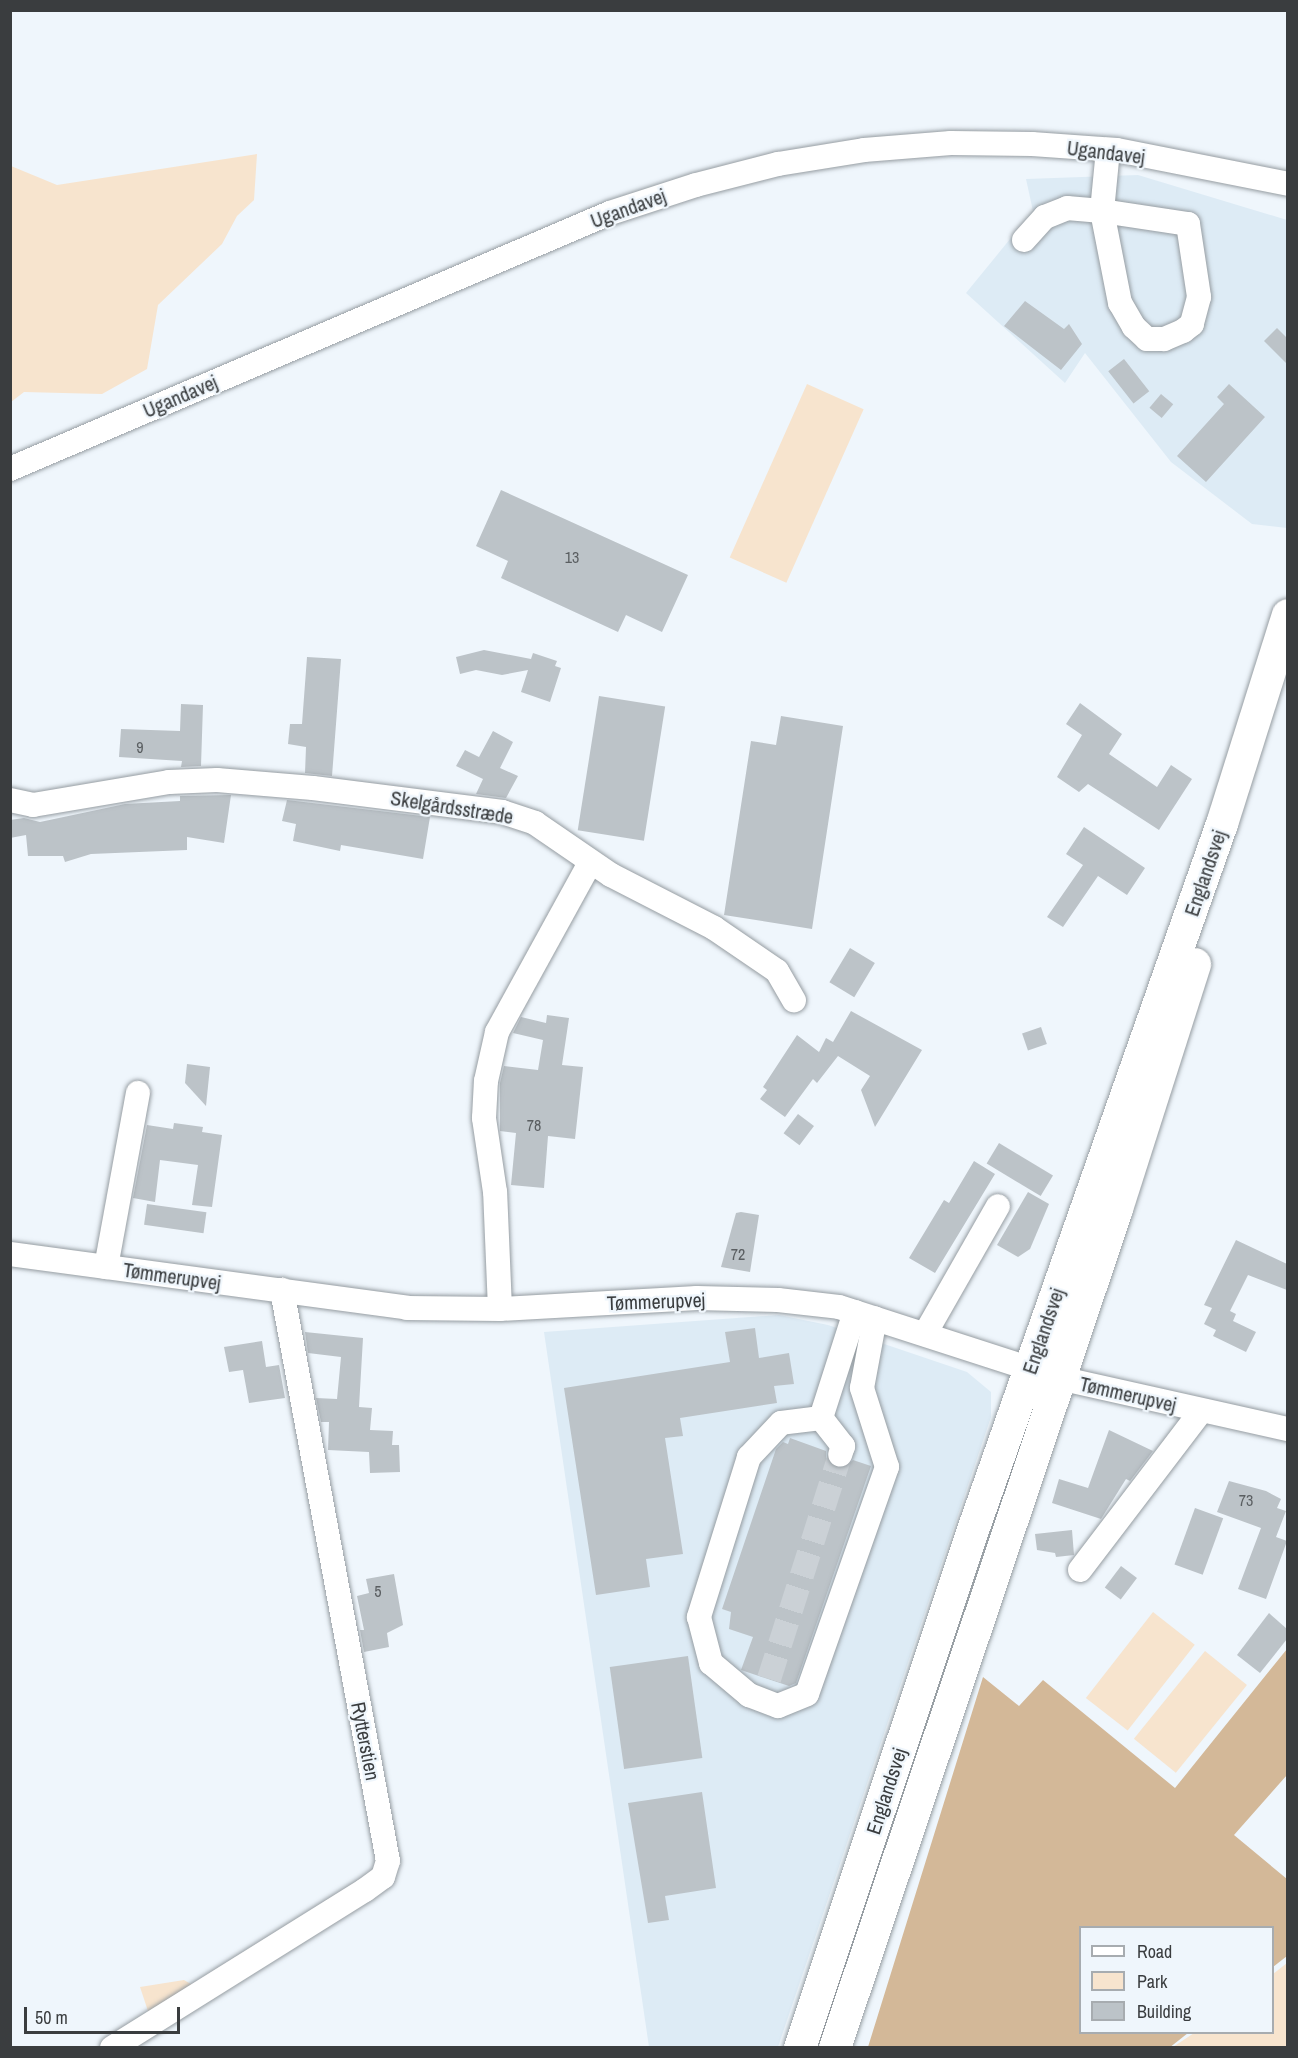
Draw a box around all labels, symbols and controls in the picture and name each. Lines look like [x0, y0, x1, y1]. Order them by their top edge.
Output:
street label: Ugandavej [1066, 135, 1146, 169]
street label: Ugandavej [587, 183, 669, 233]
street label: Ugandavej [139, 370, 221, 422]
house number: 13 [565, 547, 579, 567]
house number: 9 [136, 737, 144, 757]
street label: Skelgårdsstræde [389, 785, 515, 829]
street label: Englandsvej [1179, 827, 1231, 919]
house number: 78 [527, 1115, 541, 1135]
house number: 72 [731, 1244, 745, 1264]
street label: Tømmerupvej [122, 1257, 222, 1295]
street label: Englandsvej [1017, 1285, 1069, 1377]
street label: Tømmerupvej [606, 1287, 706, 1315]
street label: Tømmerupvej [1077, 1371, 1179, 1417]
house number: 73 [1239, 1490, 1253, 1510]
house number: 5 [374, 1581, 382, 1601]
street label: Rytterstien [347, 1700, 385, 1782]
street label: Englandsvej [861, 1745, 911, 1837]
legend [1079, 1926, 1274, 2034]
text: Road [1137, 1939, 1172, 1964]
text: Park [1137, 1969, 1167, 1994]
scale bar [27, 1995, 183, 2033]
text: Building [1137, 1999, 1191, 2024]
text: 50 m [35, 2005, 68, 2030]

